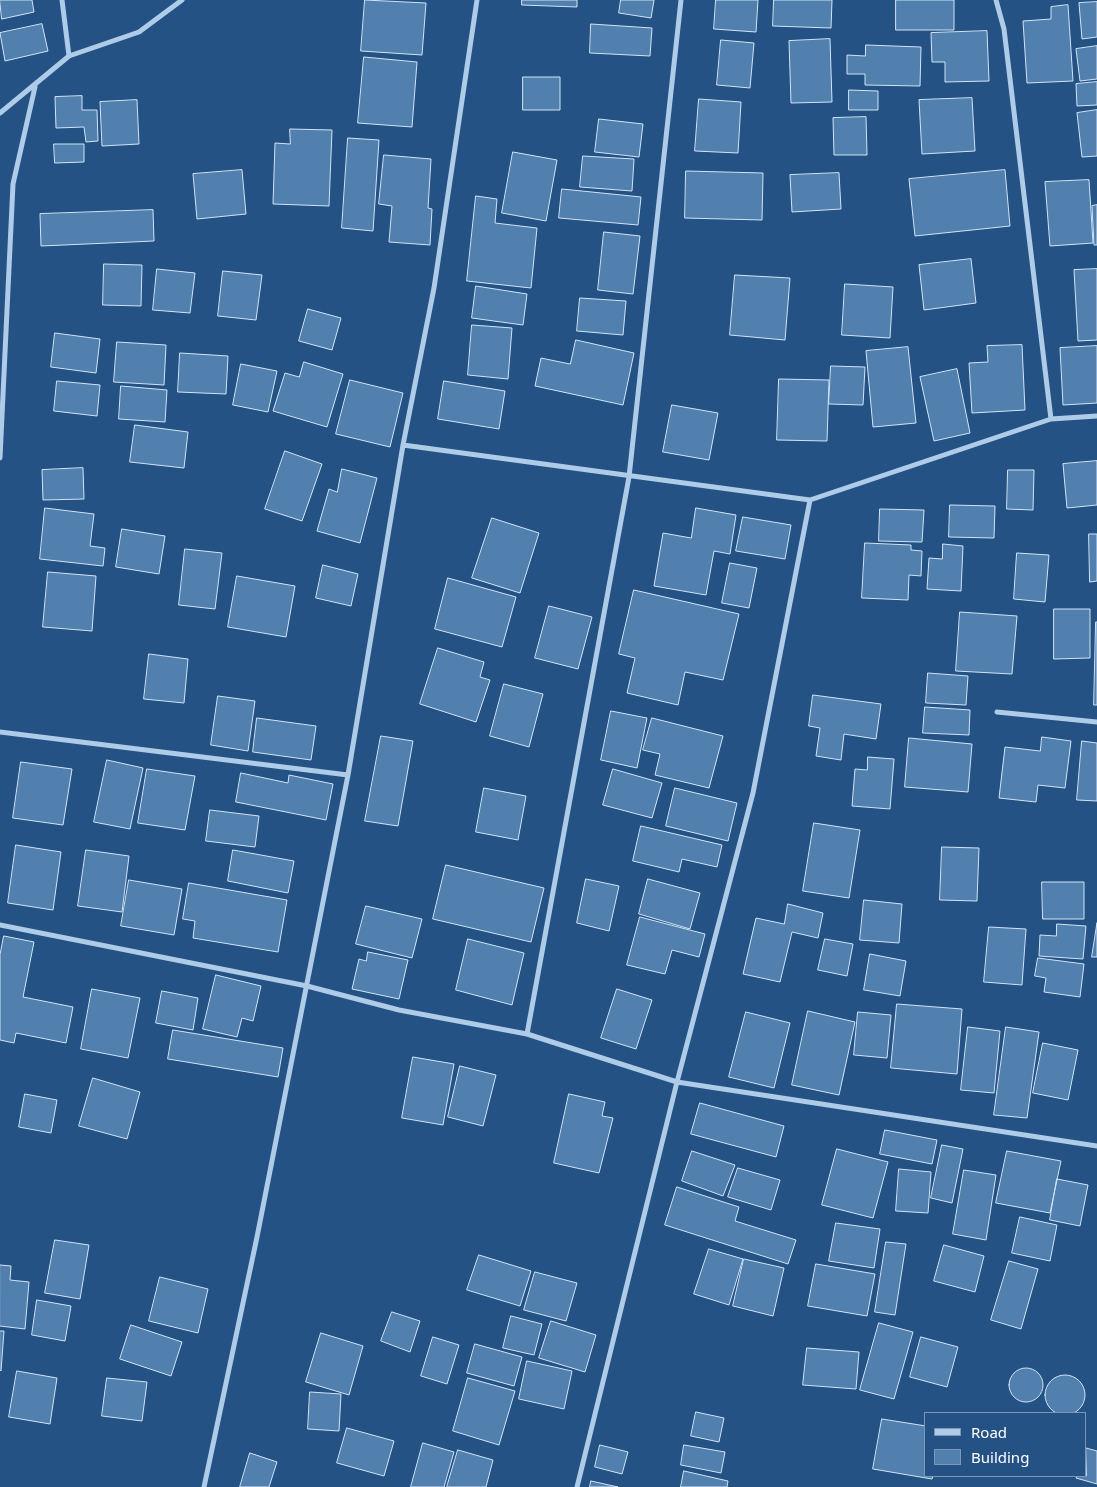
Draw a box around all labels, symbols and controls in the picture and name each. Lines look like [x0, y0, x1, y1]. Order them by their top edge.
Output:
legend [924, 1412, 1087, 1477]
text: Road [971, 1422, 1007, 1442]
text: Building [971, 1447, 1029, 1467]

